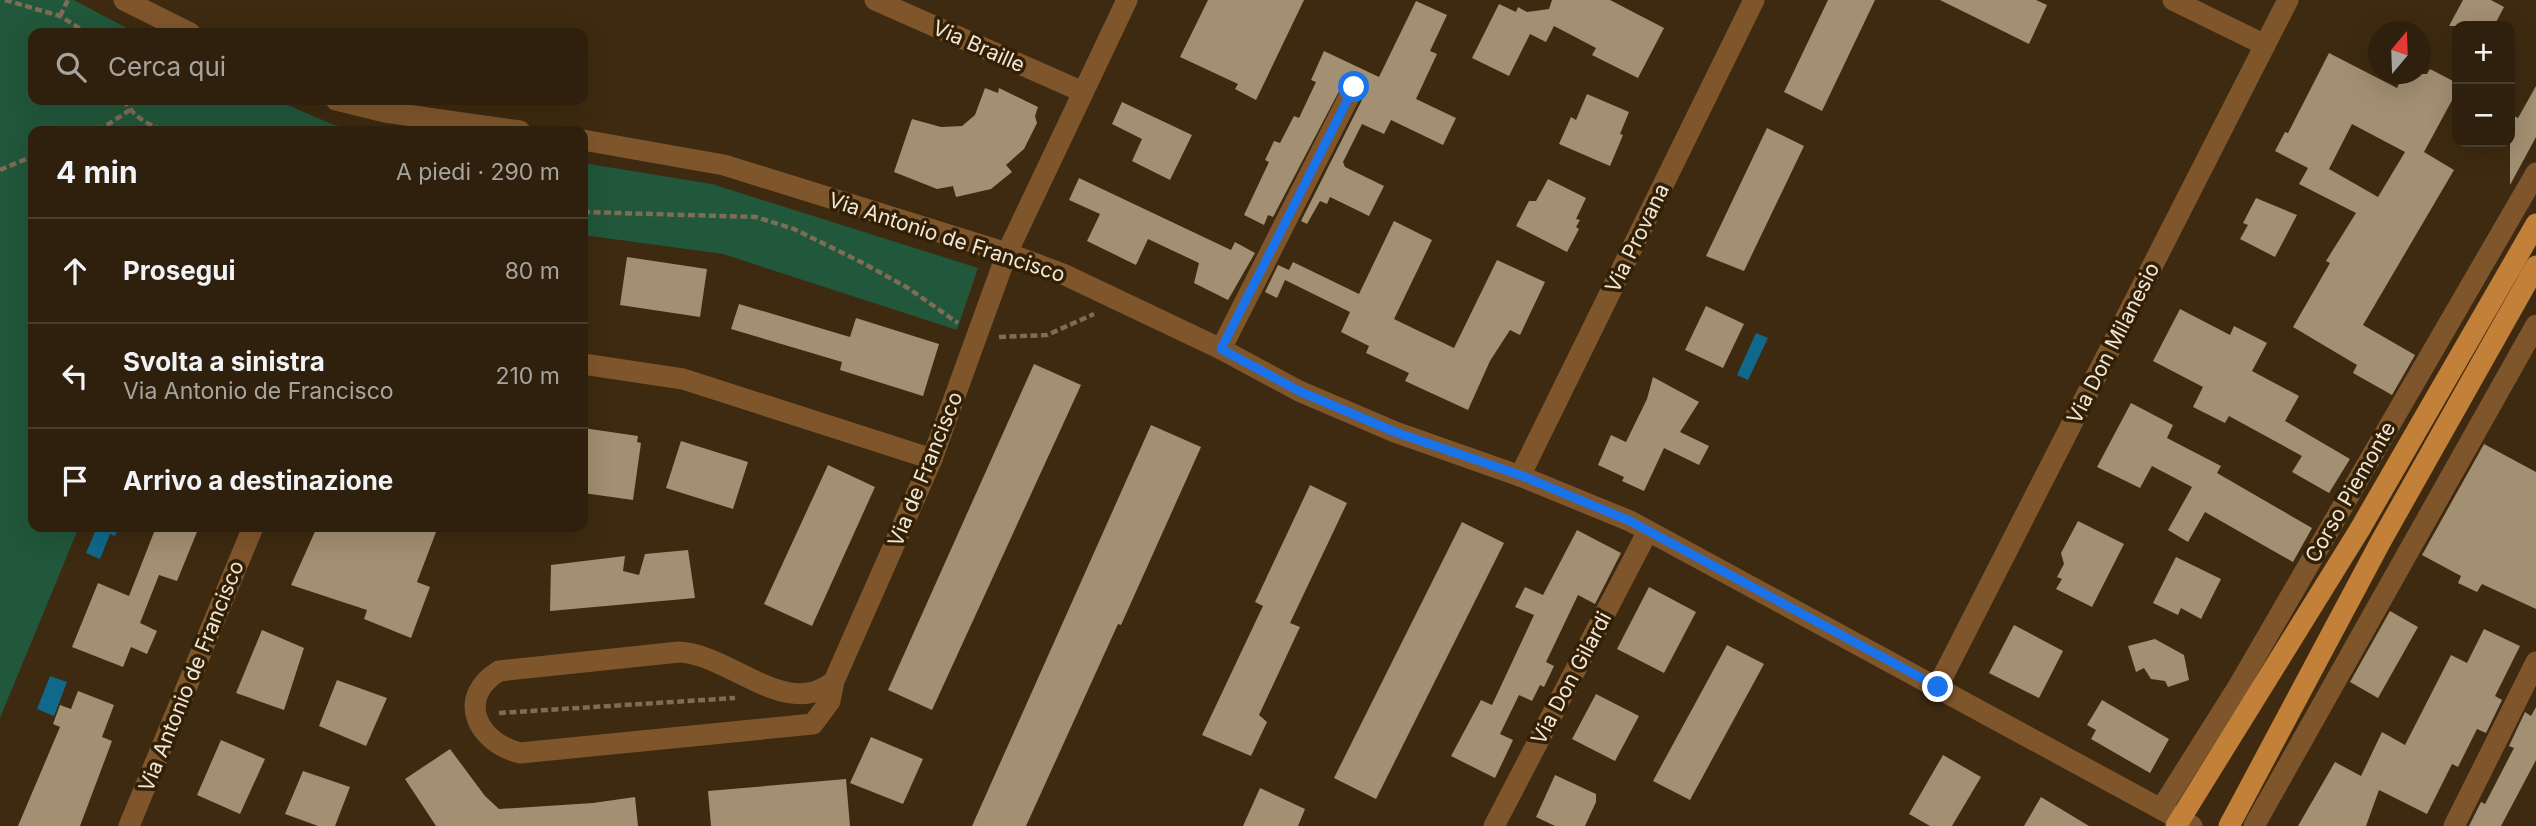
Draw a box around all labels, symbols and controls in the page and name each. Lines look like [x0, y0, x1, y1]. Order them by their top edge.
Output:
street label: Via Braille [929, 15, 1029, 77]
north arrow [2368, 21, 2431, 84]
map controls [2452, 21, 2515, 147]
button: + [2452, 21, 2515, 84]
search box [28, 28, 588, 105]
icon: search [52, 48, 90, 86]
text: Cerca qui [108, 51, 226, 82]
route start [1338, 71, 1369, 102]
button: − [2452, 84, 2515, 147]
text: 4 min [56, 154, 138, 190]
text: A piedi · 290 m [396, 158, 560, 186]
street label: Via Provana [1600, 179, 1674, 297]
street label: Via Antonio de Francisco [826, 187, 1068, 287]
icon: ahead [56, 252, 94, 290]
text: Prosegui [123, 255, 235, 286]
text: 80 m [505, 257, 560, 285]
street label: Via Don Milanesio [2062, 258, 2164, 428]
text: Svolta a sinistra [123, 346, 325, 377]
icon: left [56, 357, 94, 395]
text: 210 m [495, 362, 560, 390]
text: Via Antonio de Francisco [123, 377, 394, 405]
street label: Via de Francisco [883, 388, 967, 550]
street label: Corso Piemonte [2300, 417, 2400, 567]
icon: arrive [56, 462, 94, 500]
text: Arrivo a destinazione [123, 465, 393, 496]
street label: Via Antonio de Francisco [133, 557, 249, 795]
street label: Via Don Gilardi [1526, 607, 1616, 749]
route end [1922, 671, 1953, 702]

